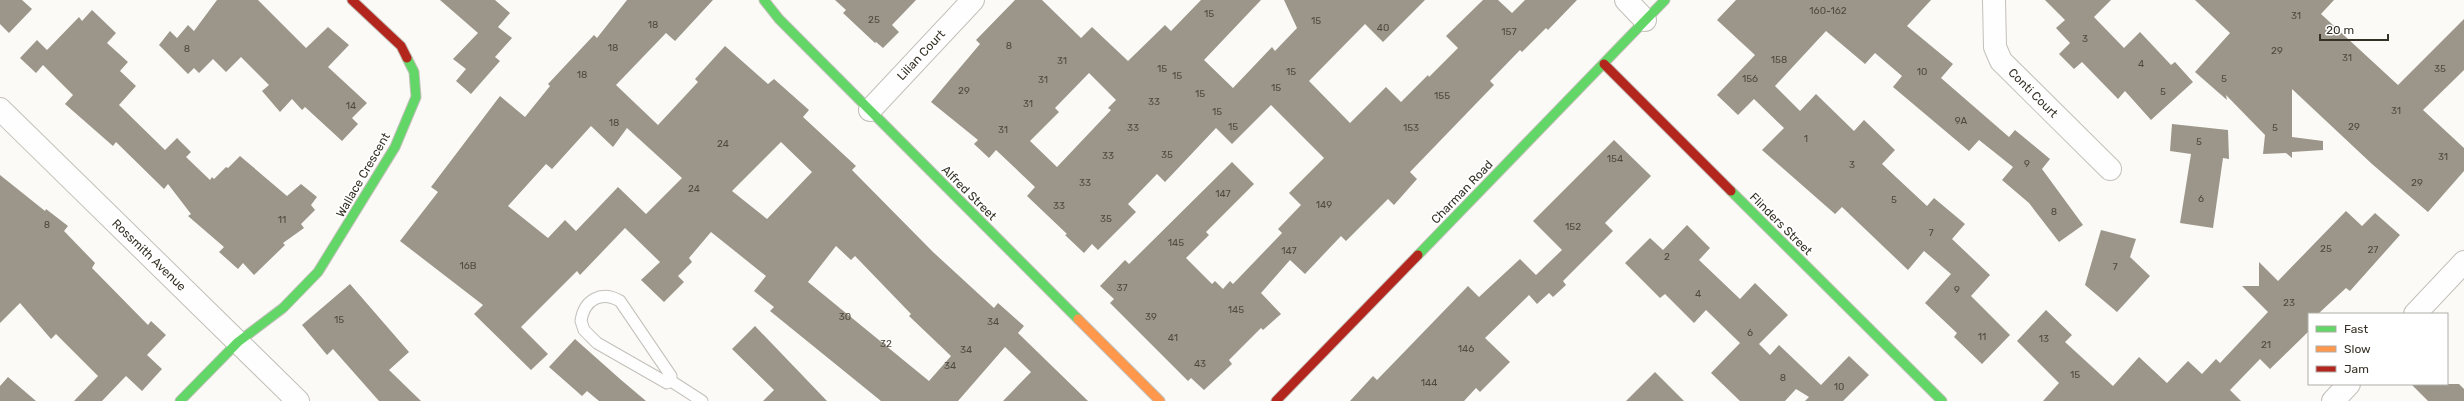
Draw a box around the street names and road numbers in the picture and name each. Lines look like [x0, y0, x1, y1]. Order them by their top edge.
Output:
street label: Lilian Court [894, 27, 948, 83]
street label: Conti Court [2005, 65, 2061, 121]
street label: Wallace Crescent [333, 130, 393, 220]
street label: Charman Road [1428, 157, 1496, 227]
street label: Alfred Street [939, 163, 999, 223]
street label: Flinders Street [1747, 190, 1815, 258]
street label: Rossmith Avenue [109, 216, 189, 294]

